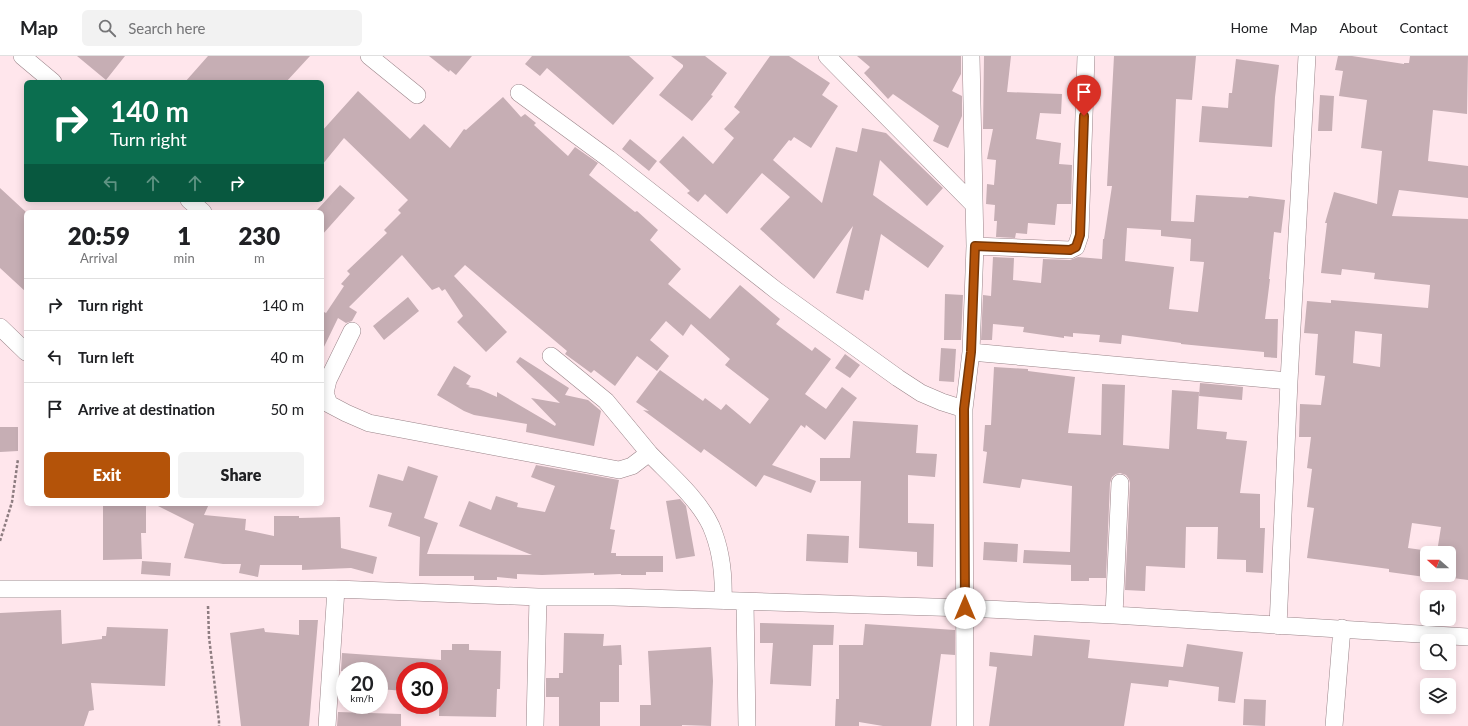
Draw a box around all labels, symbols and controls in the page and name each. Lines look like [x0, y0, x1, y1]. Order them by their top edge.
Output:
search box [82, 10, 362, 46]
text: Map [20, 16, 58, 39]
icon: search [96, 17, 118, 39]
text: Search here [128, 19, 206, 37]
text: Home [1230, 19, 1268, 36]
text: Map [1290, 19, 1317, 36]
text: About [1339, 19, 1377, 36]
text: Contact [1399, 19, 1448, 36]
pin [1067, 75, 1101, 116]
icon: arrive [1073, 81, 1095, 103]
text: 140 m [110, 94, 189, 128]
icon: right [44, 96, 96, 148]
text: Turn right [110, 128, 187, 150]
icon: left [100, 172, 122, 194]
icon: ahead [142, 172, 164, 194]
icon: ahead [184, 172, 206, 194]
icon: right [226, 172, 248, 194]
text: 20:59 [68, 221, 130, 250]
text: 1 [177, 221, 191, 250]
text: 230 [238, 221, 280, 250]
text: Arrival [80, 250, 118, 266]
text: min [174, 250, 195, 266]
text: m [254, 250, 265, 266]
icon: right [44, 294, 66, 316]
text: Turn right [78, 296, 143, 314]
text: 140 m [262, 296, 304, 314]
icon: left [44, 346, 66, 368]
text: Turn left [78, 348, 134, 366]
text: 40 m [270, 348, 304, 366]
icon: arrive [44, 398, 66, 420]
text: Arrive at destination [78, 400, 215, 418]
text: 50 m [270, 400, 304, 418]
button: Exit [44, 452, 170, 498]
button: Share [178, 452, 304, 498]
north arrow [1420, 546, 1456, 582]
map controls [1420, 546, 1456, 714]
position arrow [944, 587, 986, 629]
button: sound [1420, 590, 1456, 626]
button: search [1420, 634, 1456, 670]
speed limit sign: 30 [396, 662, 448, 714]
text: 20 [350, 671, 374, 695]
button: layers [1420, 678, 1456, 714]
text: km/h [350, 692, 374, 704]

